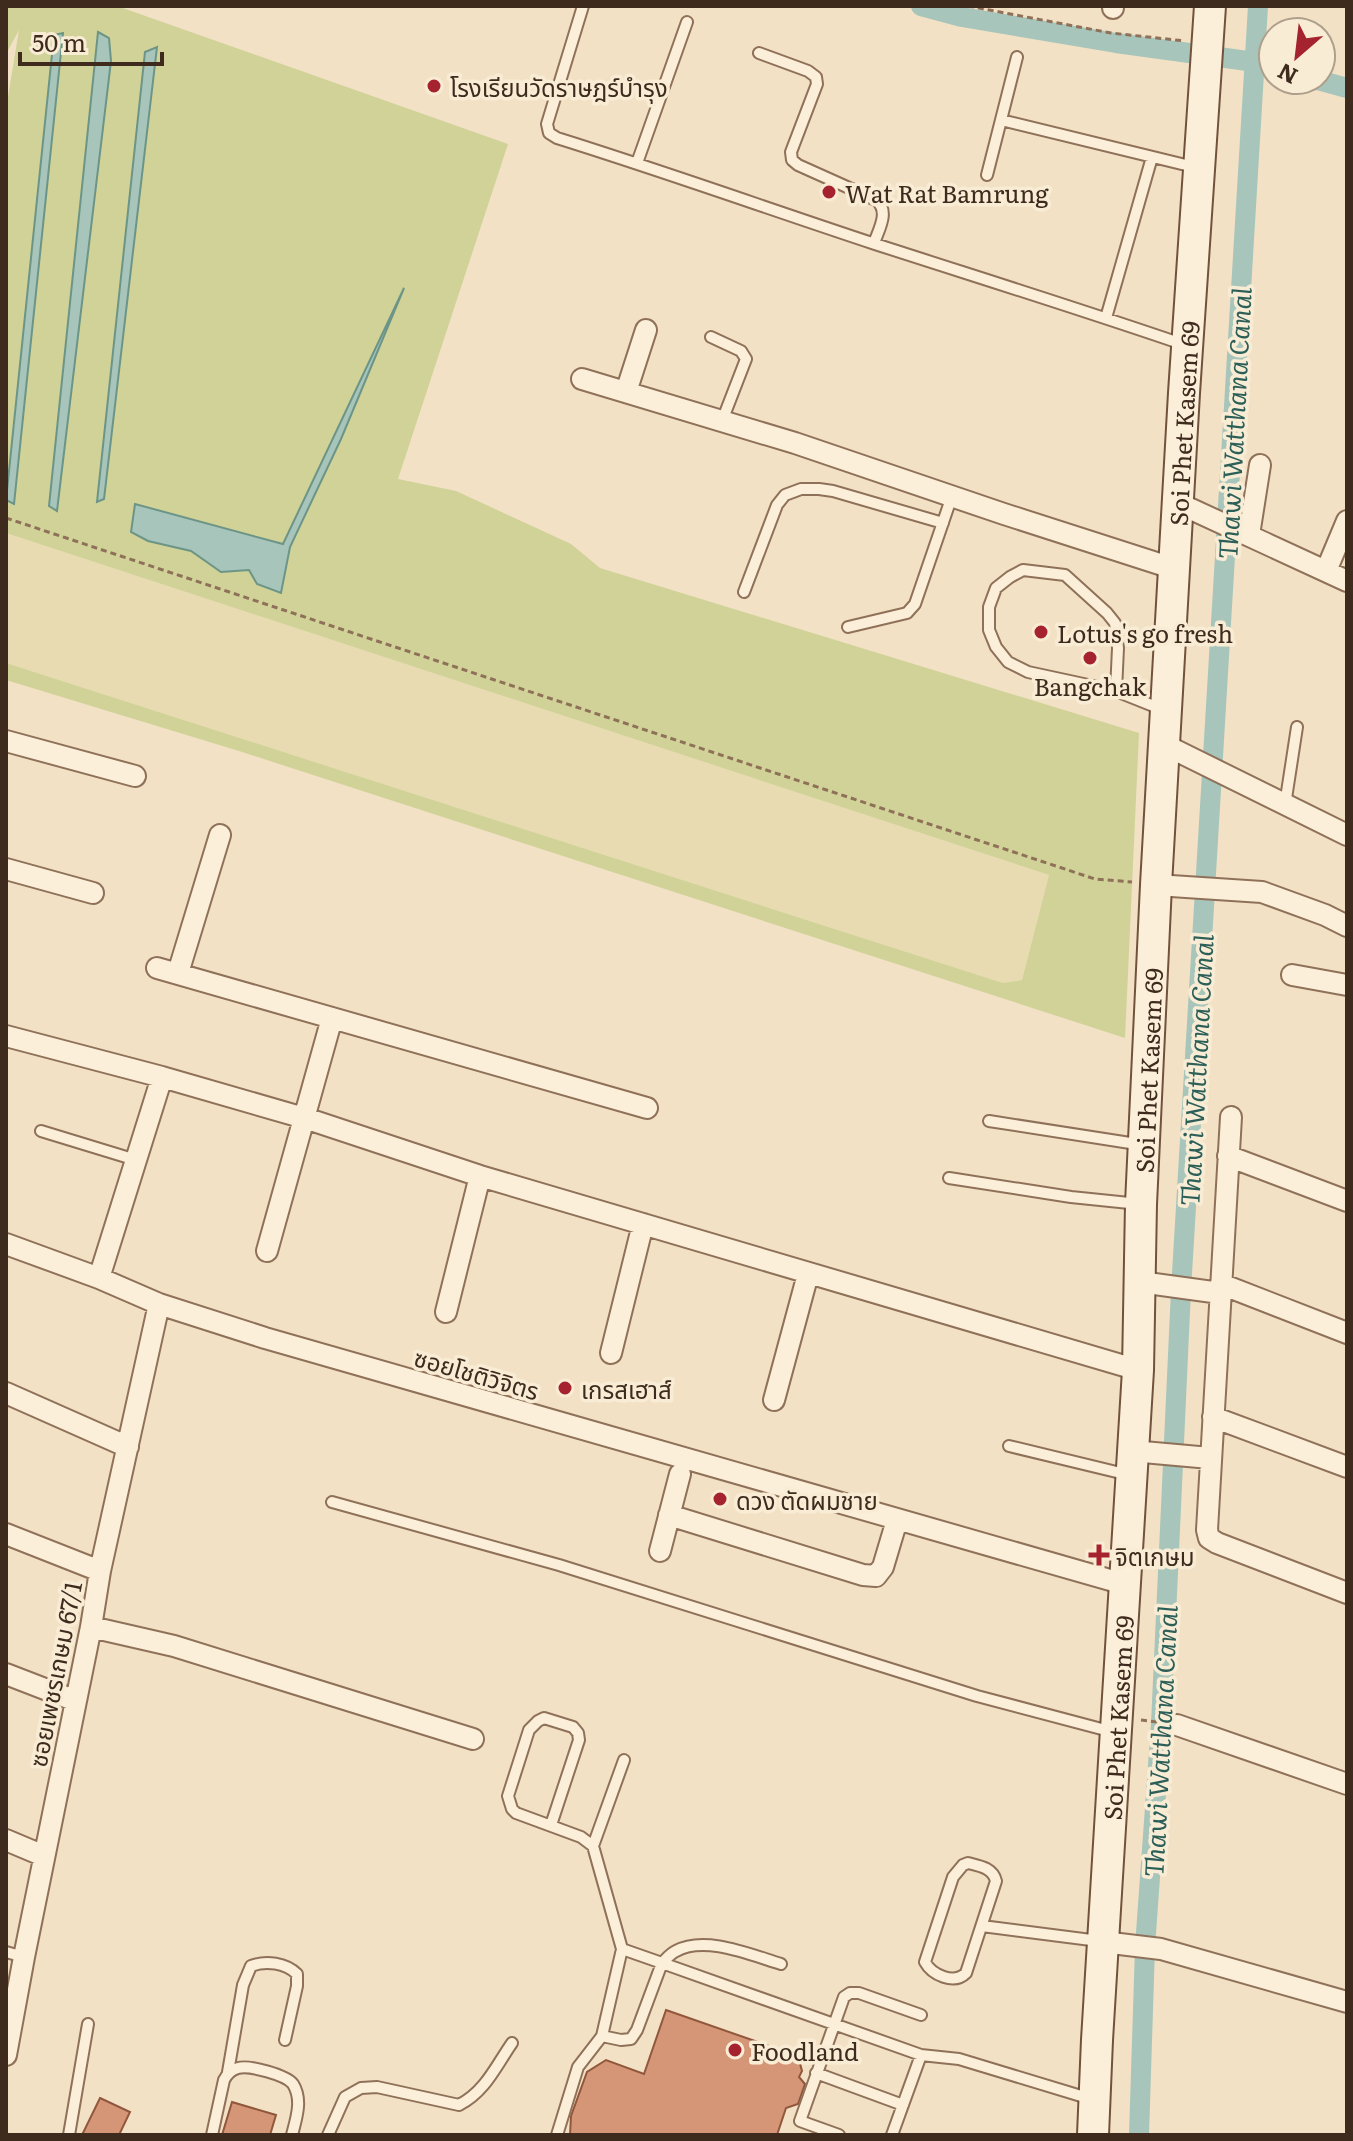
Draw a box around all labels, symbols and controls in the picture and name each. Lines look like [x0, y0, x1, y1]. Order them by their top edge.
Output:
scale bar [20, 16, 162, 66]
north arrow [1257, 16, 1337, 96]
text: 50 m [32, 24, 86, 59]
text: N [1271, 56, 1303, 94]
place label: โรงเรียนวัดราษฎร์บำรุง [450, 69, 668, 104]
marker: โรงเรียนวัดราษฎร์บำรุง [425, 77, 443, 95]
place label: Wat Rat Bamrung [845, 175, 1049, 210]
marker: Wat Rat Bamrung [820, 183, 838, 201]
water label: Thawi Watthana Canal [1206, 286, 1260, 560]
street label: Soi Phet Kasem 69 [1159, 320, 1206, 527]
place label: Lotus's go fresh [1057, 615, 1233, 650]
marker: Lotus's go fresh [1032, 623, 1050, 641]
marker: Bangchak [1081, 649, 1099, 667]
place label: Bangchak [1034, 668, 1147, 703]
water label: Thawi Watthana Canal [1168, 933, 1222, 1207]
street label: Soi Phet Kasem 69 [1125, 967, 1170, 1174]
street label: ซอยโชติวิจิตร [410, 1338, 544, 1408]
place label: เกรสเฮาส์ [581, 1371, 672, 1406]
marker: เกรสเฮาส์ [556, 1379, 574, 1397]
place label: ดวง ตัดผมชาย [736, 1482, 878, 1517]
marker: ดวง ตัดผมชาย [711, 1490, 729, 1508]
place label: จิตเกษม [1115, 1538, 1195, 1573]
marker: จิตเกษม [1090, 1546, 1108, 1564]
street label: ซอยเพชรเกษม 67/1 [19, 1578, 89, 1770]
water label: Thawi Watthana Canal [1132, 1604, 1186, 1878]
street label: Soi Phet Kasem 69 [1093, 1614, 1140, 1821]
place label: Foodland [751, 2033, 859, 2068]
marker: Foodland [726, 2041, 744, 2059]

